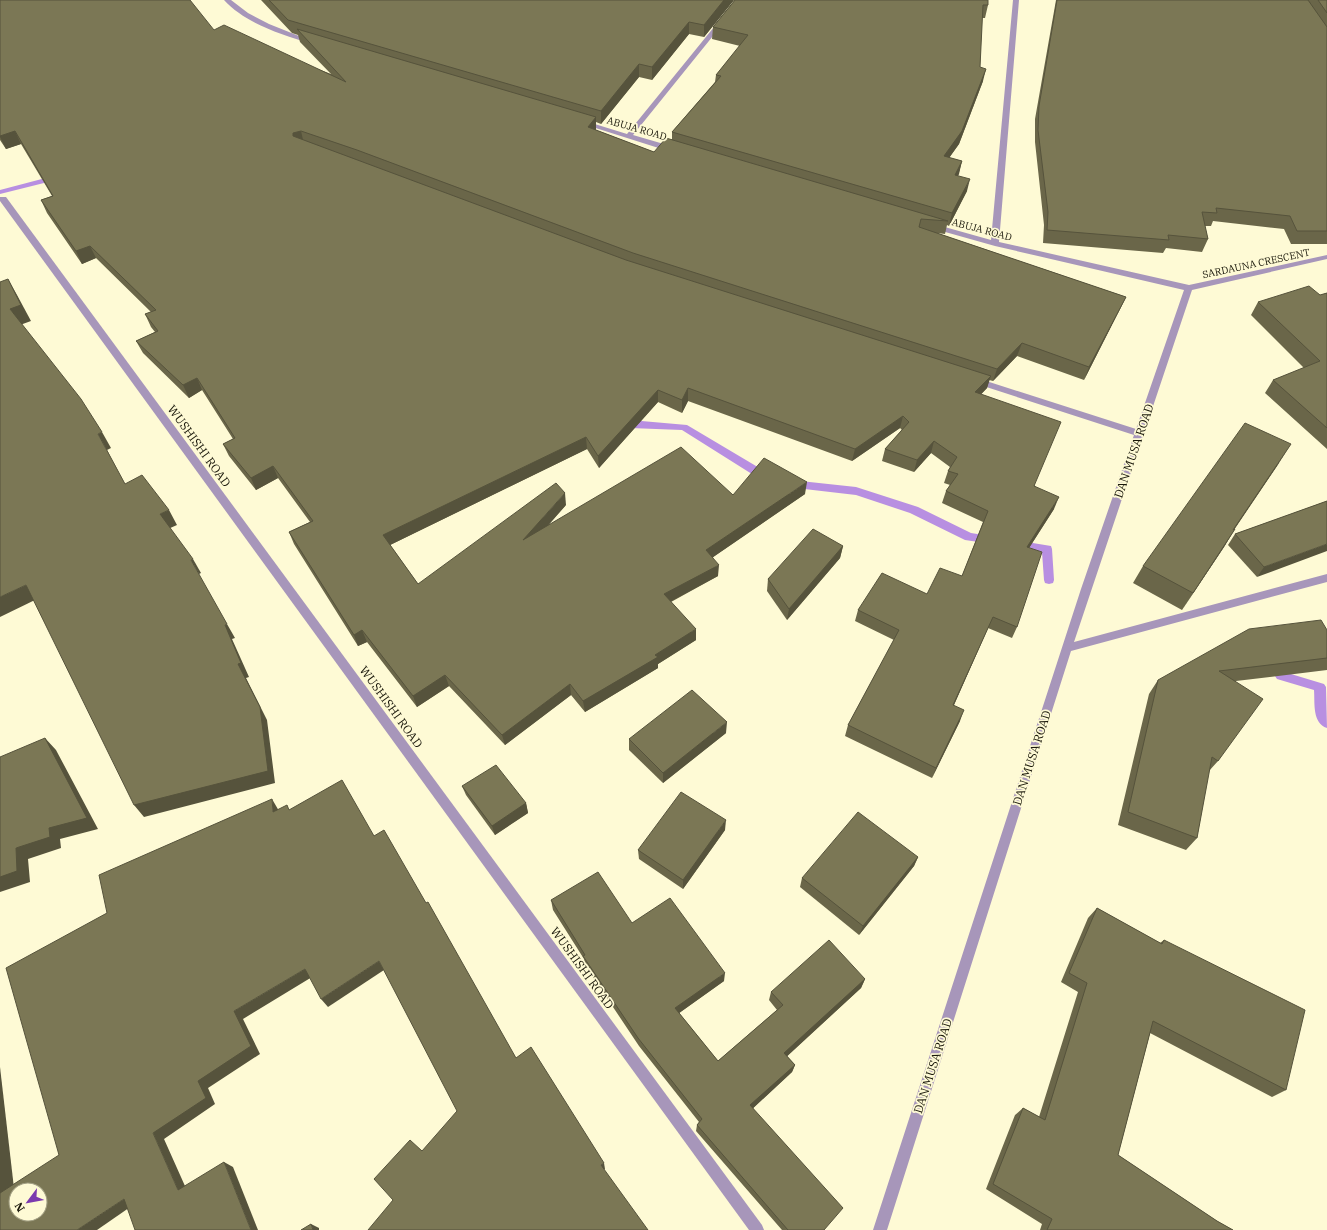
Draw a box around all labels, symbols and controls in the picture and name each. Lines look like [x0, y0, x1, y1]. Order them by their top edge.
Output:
street label: ABUJA ROAD [605, 114, 668, 143]
street label: ABUJA ROAD [950, 215, 1013, 244]
street label: SARDAUNA CRESCENT [1201, 246, 1312, 281]
street label: WUSHISHI ROAD [165, 402, 234, 490]
street label: DAN MUSA ROAD [1110, 402, 1157, 500]
street label: WUSHISHI ROAD [357, 663, 426, 751]
street label: DAN MUSA ROAD [1009, 709, 1054, 807]
street label: WUSHISHI ROAD [548, 924, 617, 1012]
street label: DAN MUSA ROAD [910, 1017, 955, 1115]
north arrow [8, 1182, 48, 1222]
text: N [11, 1200, 28, 1215]

